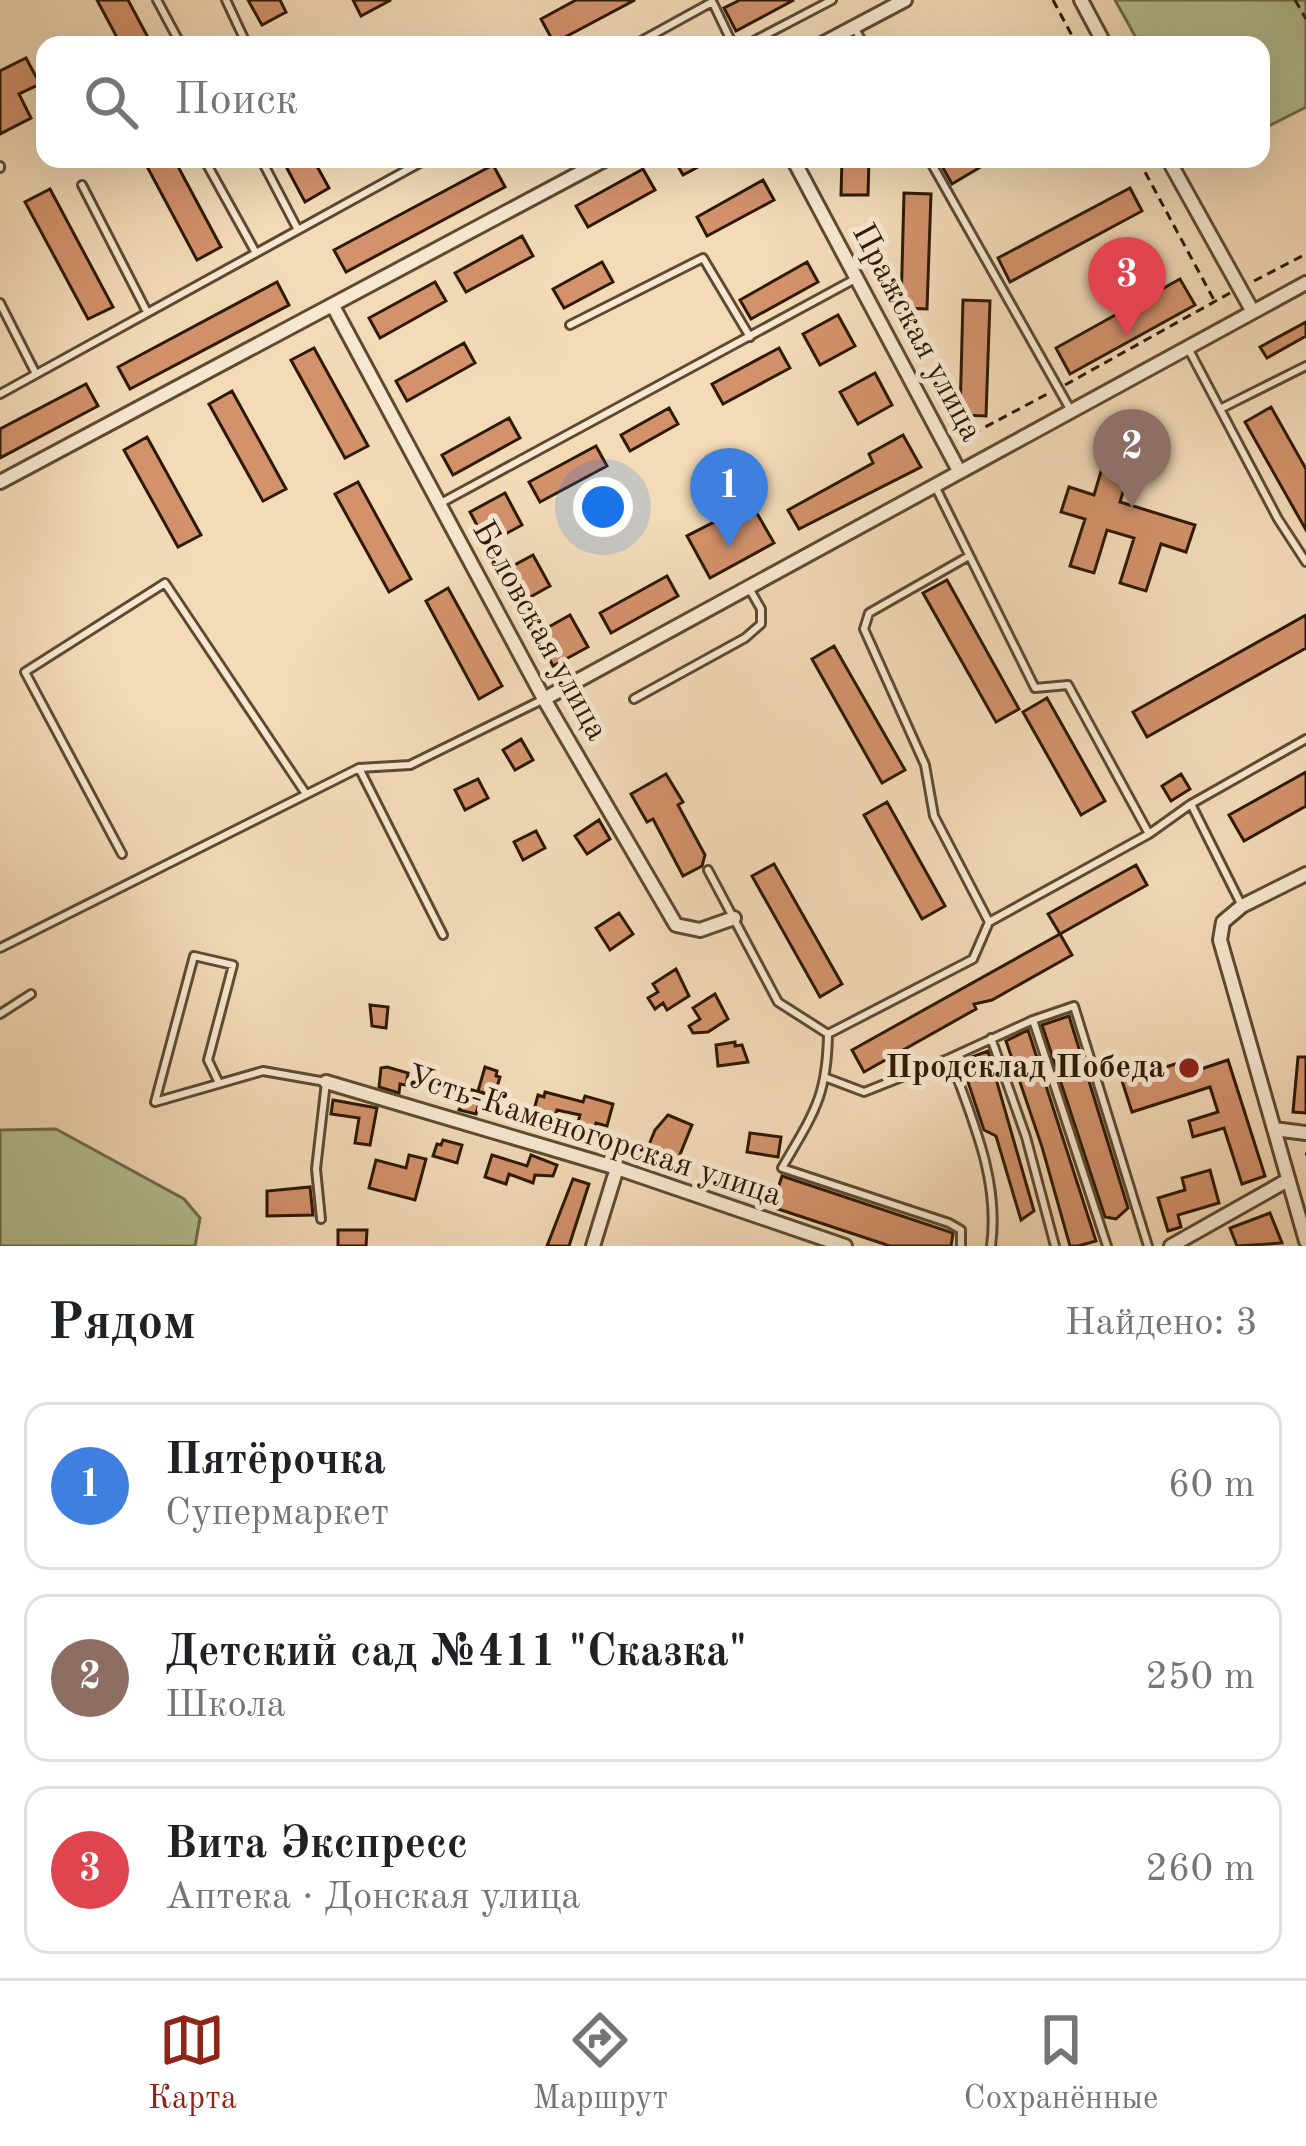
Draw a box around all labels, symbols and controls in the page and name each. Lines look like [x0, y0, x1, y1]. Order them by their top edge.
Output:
search box [36, 36, 1270, 168]
icon: search [78, 69, 144, 135]
text: Поиск [174, 79, 298, 124]
street label: Пражская улица [845, 219, 987, 447]
pin: 3 [1088, 237, 1166, 336]
pin: 2 [1093, 409, 1171, 508]
pin: 1 [690, 448, 768, 547]
your location [573, 477, 633, 537]
street label: Беловская улица [465, 516, 613, 746]
place label: Продсклад Победа [885, 1052, 1165, 1085]
marker: Продсклад Победа [1176, 1055, 1202, 1081]
street label: Усть-Каменогорская улица [403, 1061, 785, 1213]
text: Рядом [48, 1299, 196, 1350]
text: Найдено: 3 [1065, 1304, 1258, 1343]
text: Пятёрочка [165, 1439, 386, 1484]
text: 1 [79, 1466, 101, 1505]
text: 60 m [1168, 1466, 1255, 1505]
text: Супермаркет [165, 1494, 389, 1533]
text: Детский сад №411 "Сказка" [165, 1631, 747, 1676]
text: 2 [79, 1658, 101, 1697]
text: 250 m [1145, 1658, 1255, 1697]
text: Школа [165, 1686, 286, 1725]
text: Вита Экспресс [165, 1823, 468, 1868]
text: 3 [79, 1850, 101, 1889]
text: 260 m [1145, 1850, 1255, 1889]
text: Аптека · Донская улица [165, 1878, 581, 1917]
tab: Карта [148, 2007, 237, 2120]
tab: Маршрут [533, 2007, 668, 2120]
tab: Сохранённые [964, 2007, 1158, 2120]

